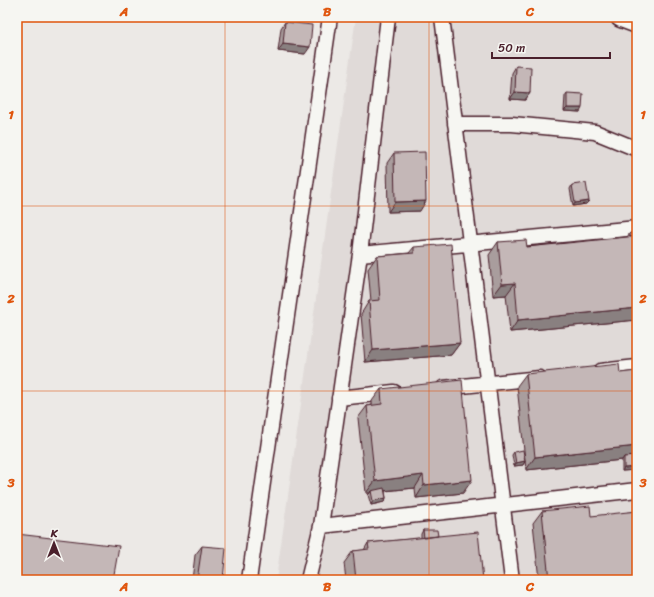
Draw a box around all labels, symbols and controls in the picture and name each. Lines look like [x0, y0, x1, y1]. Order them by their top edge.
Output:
text: A [119, 0, 128, 23]
text: B [323, 0, 332, 23]
text: C [525, 0, 535, 23]
scale bar [492, 34, 610, 60]
text: 50 m [498, 37, 525, 59]
text: 1 [8, 103, 14, 126]
text: 1 [640, 103, 646, 126]
text: 2 [6, 287, 15, 310]
text: 2 [638, 287, 647, 310]
text: 3 [6, 471, 15, 494]
text: 3 [638, 471, 647, 494]
north arrow [34, 523, 74, 563]
text: K [50, 524, 59, 543]
text: A [119, 575, 128, 597]
text: B [323, 575, 332, 597]
text: C [525, 575, 535, 597]

